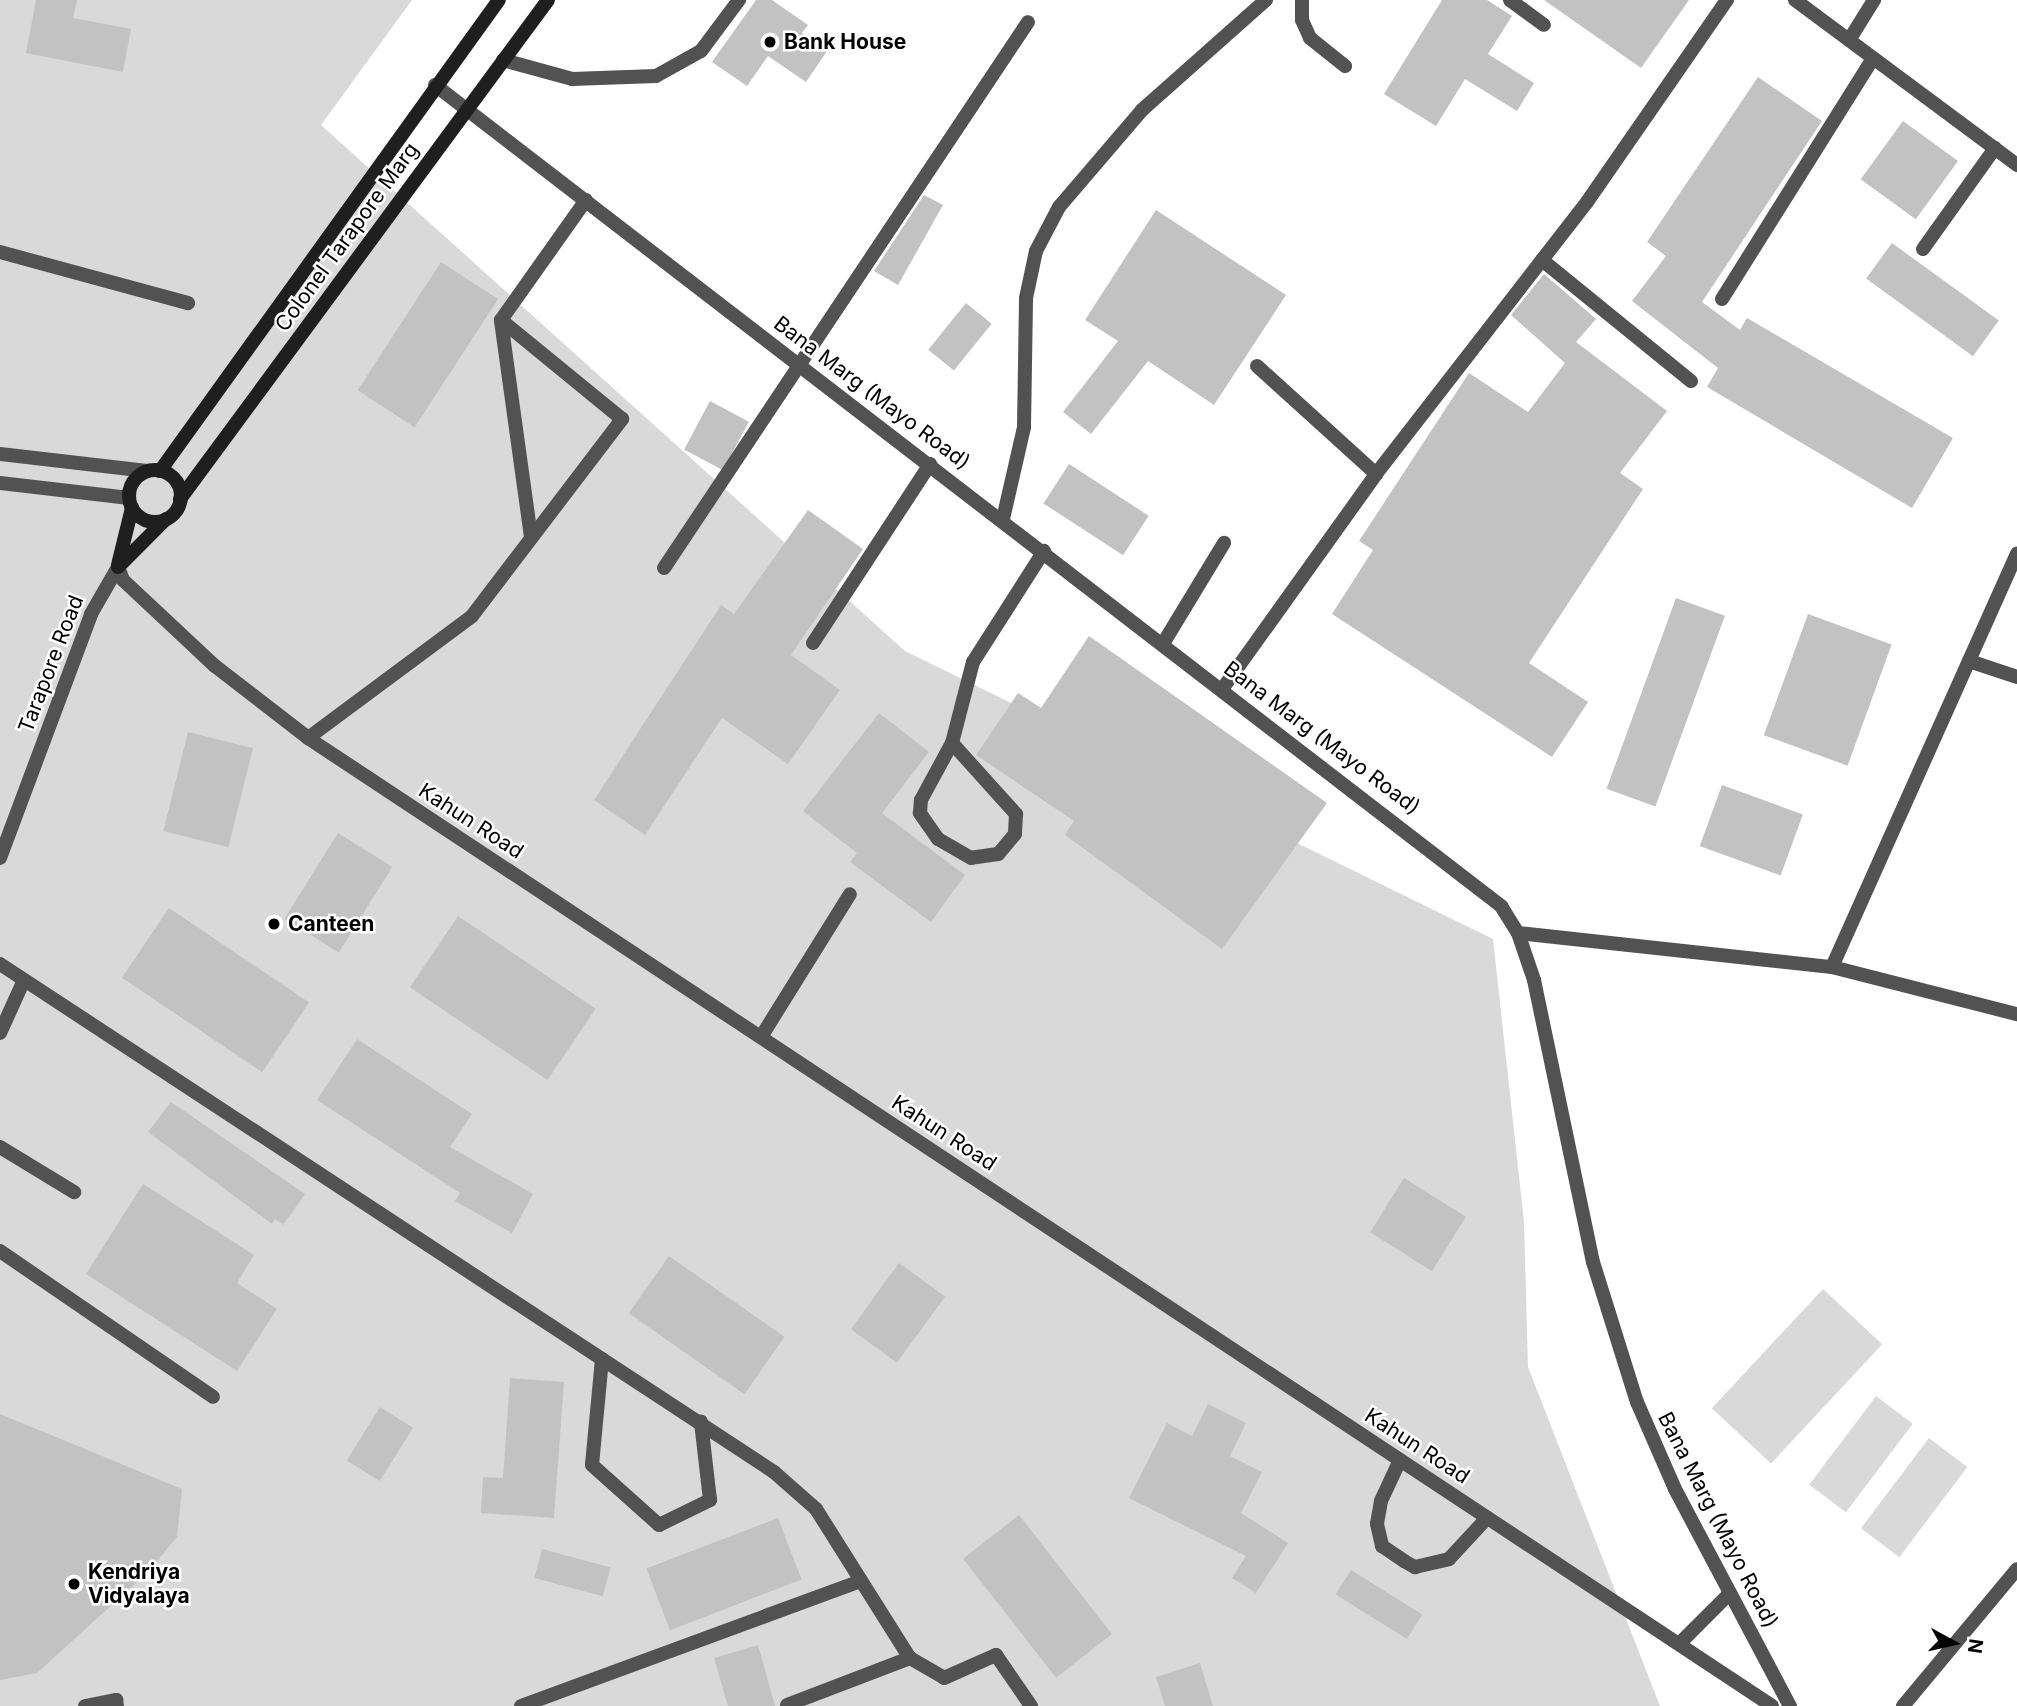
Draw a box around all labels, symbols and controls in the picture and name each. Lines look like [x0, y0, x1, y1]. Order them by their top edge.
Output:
place label: Bank House [784, 29, 906, 55]
marker: Bank House [762, 34, 778, 50]
street label: Colonel Tarapore Marg [270, 138, 424, 336]
street label: Bana Marg (Mayo Road) [769, 311, 975, 475]
street label: Tarapore Road [13, 592, 89, 736]
street label: Bana Marg (Mayo Road) [1219, 656, 1425, 820]
street label: Kahun Road [414, 778, 528, 864]
place label: Canteen [288, 911, 374, 937]
marker: Canteen [266, 916, 282, 932]
street label: Kahun Road [887, 1090, 1001, 1176]
street label: Kahun Road [1360, 1403, 1474, 1489]
street label: Bana Marg (Mayo Road) [1653, 1408, 1783, 1632]
place label: Kendriya Vidyalaya [88, 1559, 190, 1609]
marker: Kendriya Vidyalaya [66, 1576, 82, 1592]
north arrow [1919, 1608, 1989, 1678]
text: N [1963, 1637, 1988, 1655]

